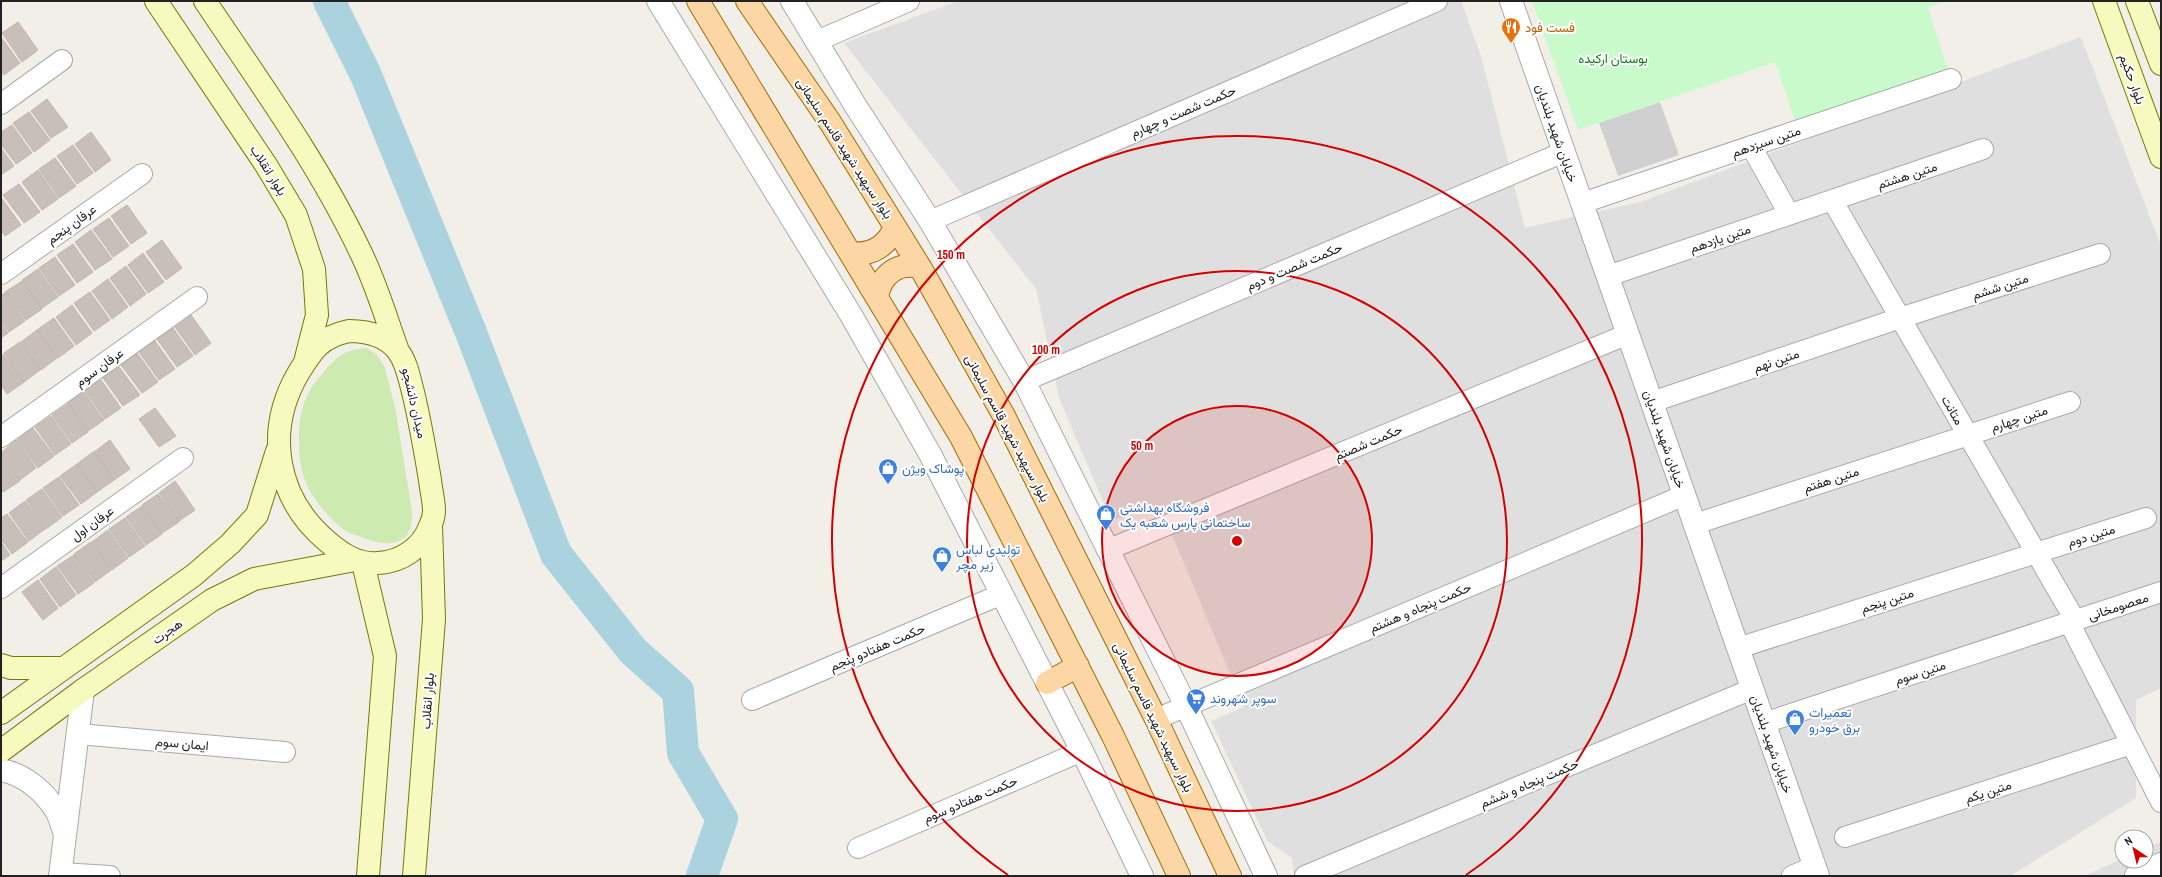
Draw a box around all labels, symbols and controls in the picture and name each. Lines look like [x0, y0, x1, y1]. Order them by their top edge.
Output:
restaurant icon: فست فود [1500, 16, 1522, 44]
place label: فست فود [1525, 19, 1575, 36]
park label: بوستان ارکیده [1578, 50, 1648, 67]
street label: بلوار حکیم [2116, 52, 2150, 107]
street label: بلوار سپهبد شهید قاسم سلیمانی [792, 74, 897, 223]
street label: حکمت شصت و چهارم [1128, 81, 1239, 142]
street label: خیابان شهید بلندیان [1532, 82, 1581, 185]
street label: متین سیزدهم [1729, 122, 1803, 161]
street label: بلوار انقلاب [246, 142, 291, 199]
street label: متین هشتم [1875, 158, 1939, 193]
street label: عرفان پنجم [43, 200, 100, 249]
street label: متین یازدهم [1687, 220, 1753, 257]
street label: حکمت شصت و دوم [1244, 238, 1345, 294]
text: 150 m [937, 247, 965, 263]
street label: متین ششم [1970, 269, 2031, 304]
text: 100 m [1032, 342, 1060, 358]
street label: عرفان سوم [72, 344, 127, 391]
street label: متین نهم [1751, 345, 1801, 376]
street label: بلوار سپهبد شهید قاسم سلیمانی [960, 351, 1054, 506]
street label: میدان دانشجو [398, 366, 431, 440]
street label: خیابان شهید بلندیان [1640, 388, 1689, 491]
street label: متانت [1937, 393, 1968, 428]
street label: متین چهارم [1989, 401, 2050, 437]
street label: حکمت شصتم [1332, 420, 1405, 464]
text: 50 m [1131, 438, 1153, 454]
shop icon: پوشاک ویژن [877, 457, 899, 485]
place label: پوشاک ویژن [902, 460, 964, 478]
street label: متین هفتم [1801, 462, 1861, 496]
place label: فروشگاه بهداشتی ساختمانی پارس شعبه یک [1120, 499, 1250, 532]
street label: عرفان اول [67, 502, 117, 545]
shop icon: فروشگاه بهداشتی ساختمانی پارس شعبه یک [1095, 503, 1117, 531]
street label: متین دوم [2065, 520, 2117, 551]
centre of rings [1230, 534, 1244, 548]
place label: تولیدی لباس زیر مچر [955, 541, 1020, 574]
shop icon: تولیدی لباس زیر مچر [931, 545, 953, 573]
street label: حکمت پنجاه و هشتم [1367, 578, 1474, 638]
street label: متین پنجم [1859, 584, 1916, 618]
street label: معصومخانی [2086, 589, 2151, 624]
street label: هجرت [149, 615, 186, 648]
street label: حکمت هفتادو پنجم [827, 620, 928, 676]
street label: بلوار سپهبد شهید قاسم سلیمانی [1109, 639, 1197, 796]
street label: متین سوم [1892, 656, 1948, 689]
street label: بلوار انقلاب [417, 672, 438, 730]
supermarket icon: سوپر شهروند [1185, 687, 1207, 715]
place label: سوپر شهروند [1210, 690, 1276, 708]
street label: خیابان شهید بلندیان [1747, 693, 1796, 796]
place label: تعمیرات برق خودرو [1809, 704, 1860, 736]
shop icon: تعمیرات برق خودرو [1784, 708, 1806, 736]
street label: ایمان سوم [155, 733, 209, 754]
street label: حکمت پنجاه و ششم [1477, 755, 1582, 813]
street label: حکمت هفتادو سوم [921, 772, 1020, 827]
street label: متین یکم [1963, 776, 2014, 807]
north arrow [2114, 829, 2154, 869]
text: N [2122, 833, 2135, 848]

